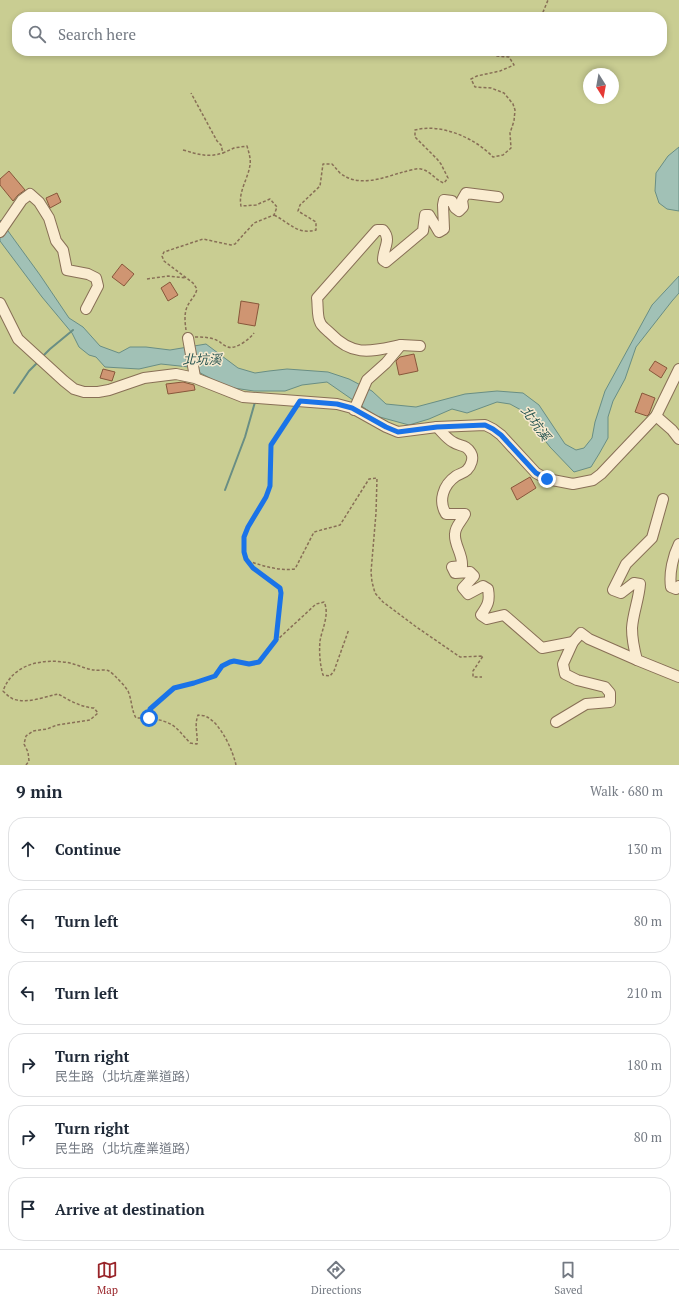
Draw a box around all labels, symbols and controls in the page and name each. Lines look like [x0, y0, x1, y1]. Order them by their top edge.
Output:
search box [12, 12, 667, 56]
icon: search [26, 23, 48, 45]
text: Search here [58, 24, 136, 44]
north arrow [583, 68, 619, 104]
water label: 北坑溪 [182, 350, 223, 368]
water label: 北坑溪 [517, 402, 556, 446]
route end [538, 470, 556, 488]
route start [140, 709, 158, 727]
text: 9 min [16, 780, 63, 803]
text: Walk · 680 m [590, 782, 663, 800]
icon: ahead [17, 838, 39, 860]
text: Continue [55, 839, 121, 859]
text: 130 m [627, 840, 662, 858]
icon: left [17, 910, 39, 932]
text: Turn left [55, 911, 119, 931]
text: 80 m [634, 912, 662, 930]
icon: left [17, 982, 39, 1004]
text: Turn left [55, 983, 119, 1003]
text: 210 m [627, 984, 662, 1002]
text: Turn right [55, 1046, 130, 1066]
icon: right [17, 1054, 39, 1076]
text: 180 m [627, 1056, 662, 1074]
text: 民生路（北坑產業道路） [55, 1067, 198, 1085]
text: Turn right [55, 1118, 130, 1138]
icon: right [17, 1126, 39, 1148]
text: 80 m [634, 1128, 662, 1146]
text: 民生路（北坑產業道路） [55, 1139, 198, 1157]
icon: arrive [17, 1198, 39, 1220]
text: Arrive at destination [55, 1199, 205, 1219]
tab: Map [96, 1259, 118, 1297]
tab: Directions [311, 1259, 362, 1297]
tab: Saved [554, 1259, 583, 1297]

